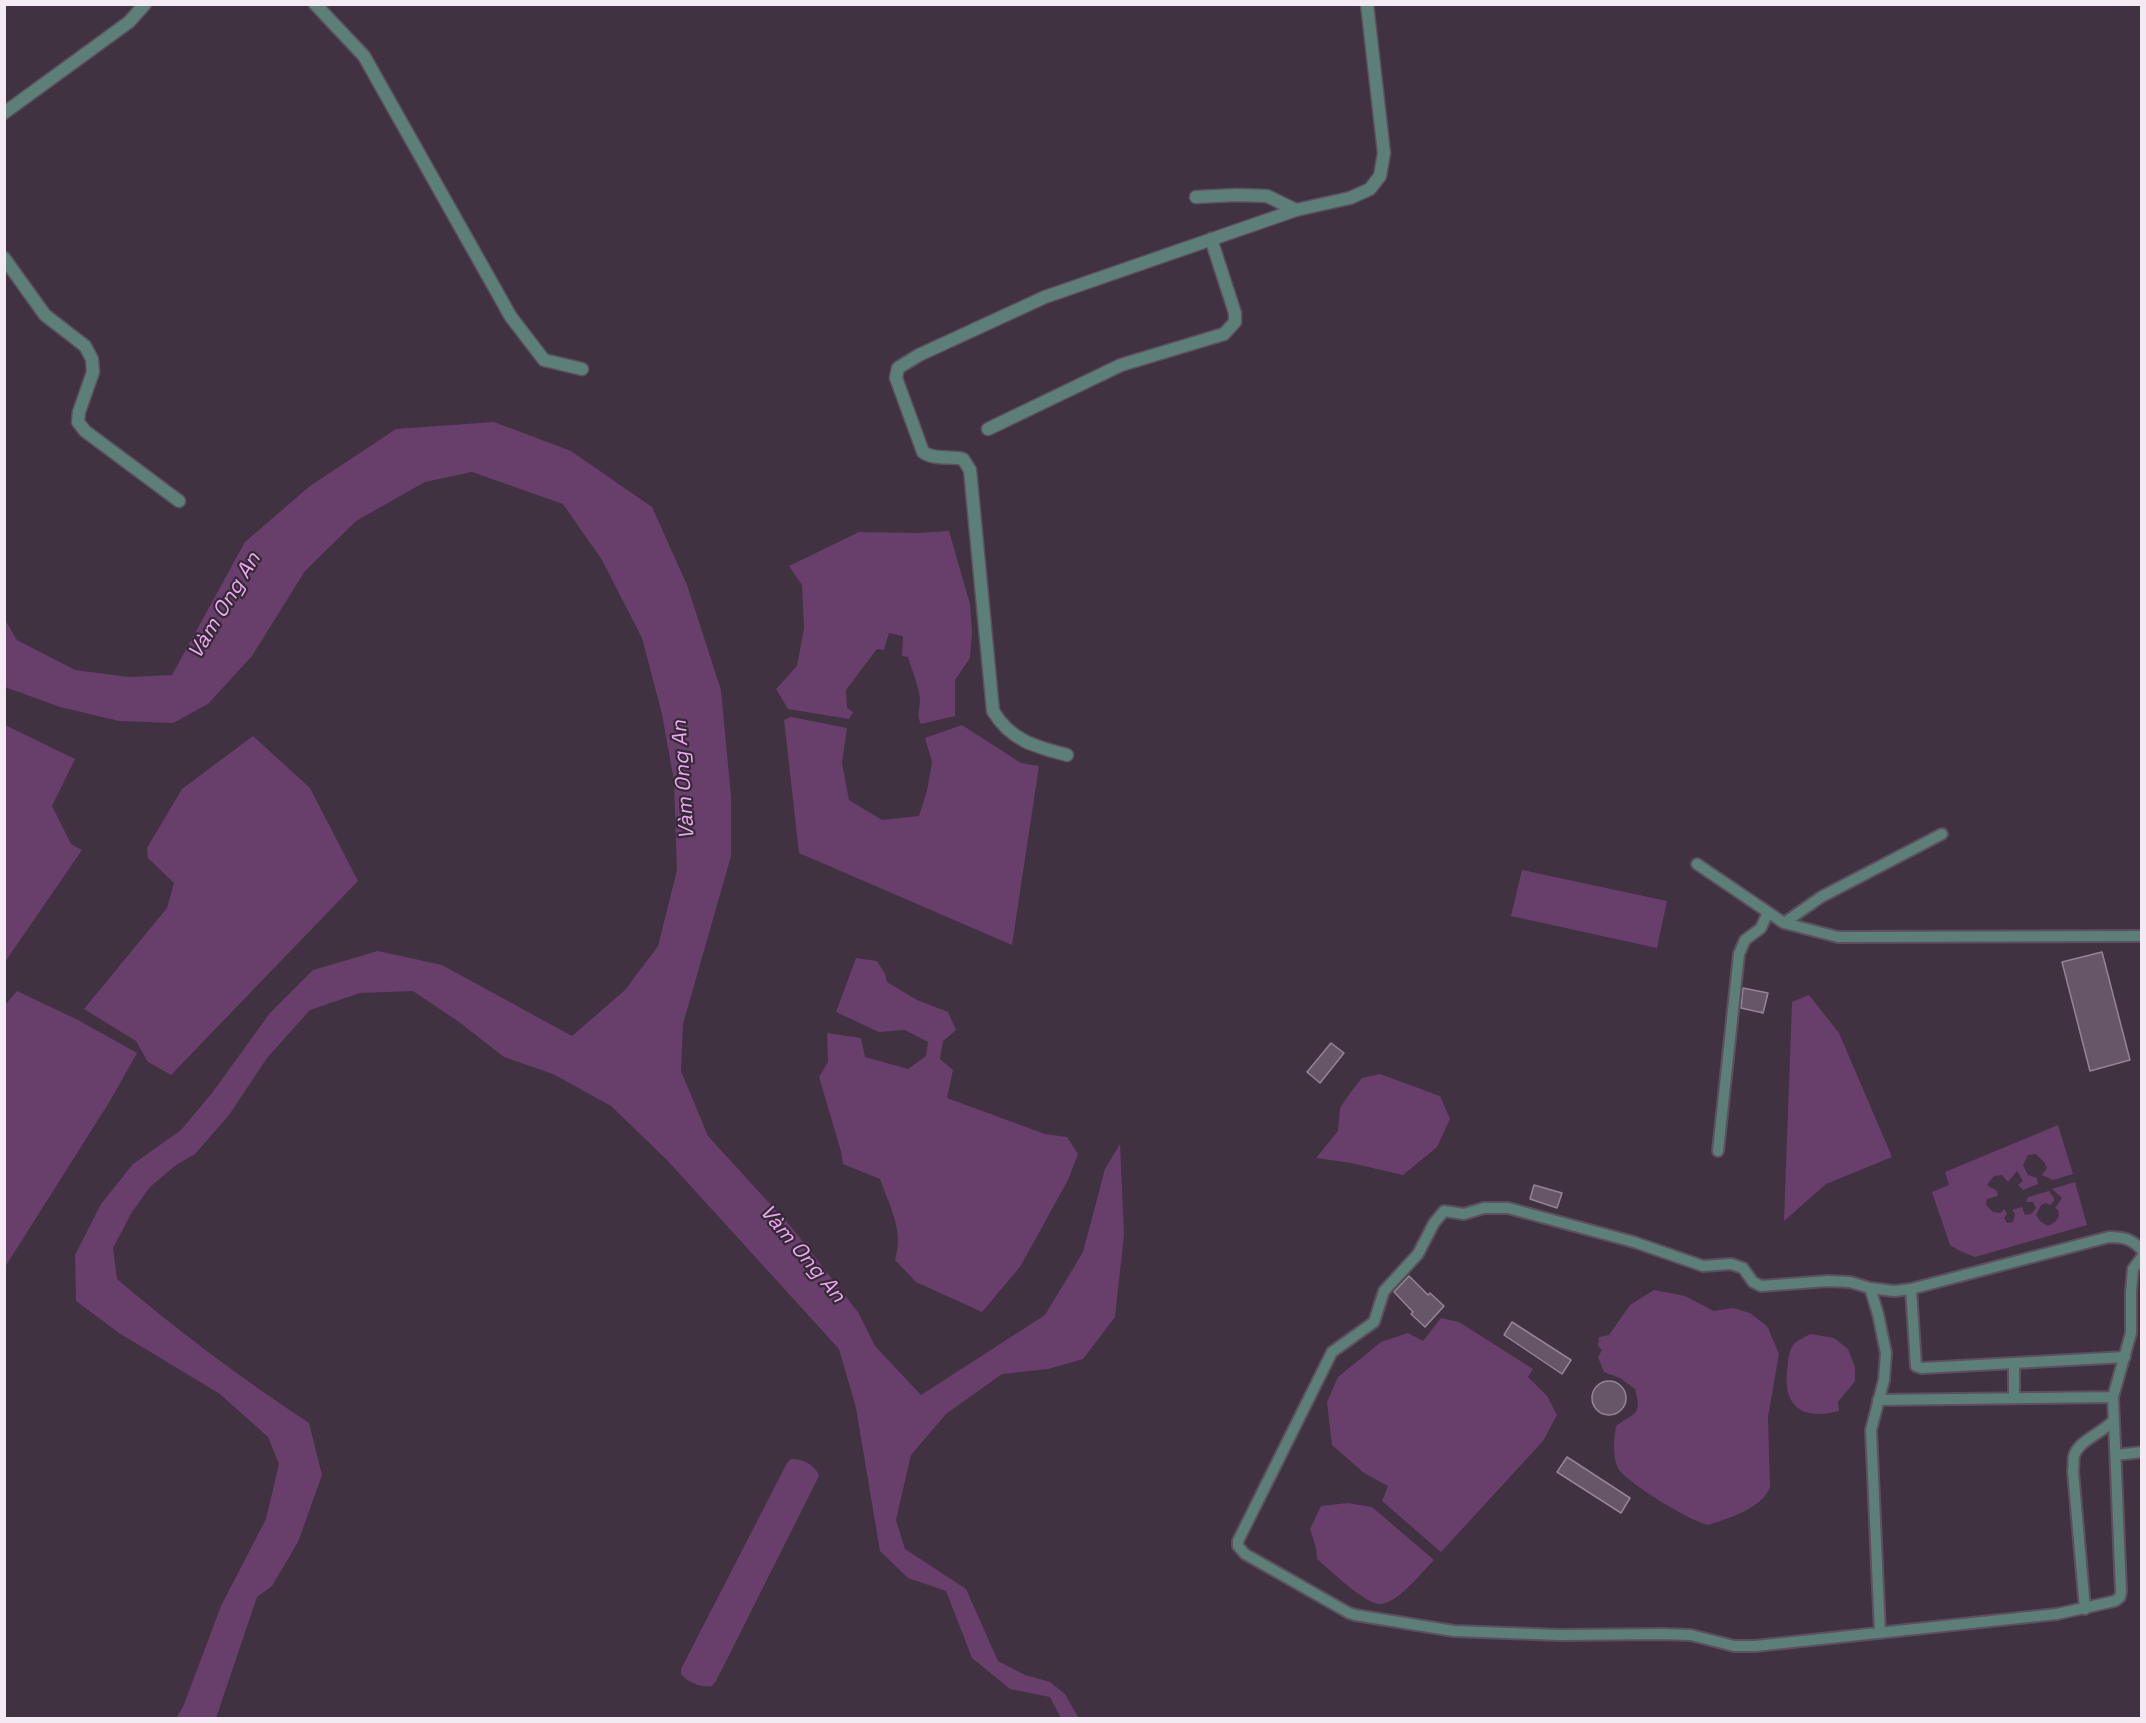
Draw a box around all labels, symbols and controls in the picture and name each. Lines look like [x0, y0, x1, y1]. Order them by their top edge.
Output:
water label: Vàm Ong An [183, 548, 267, 664]
water label: Vàm Ong An [667, 719, 701, 841]
water label: Vàm Ong An [754, 1200, 850, 1308]

